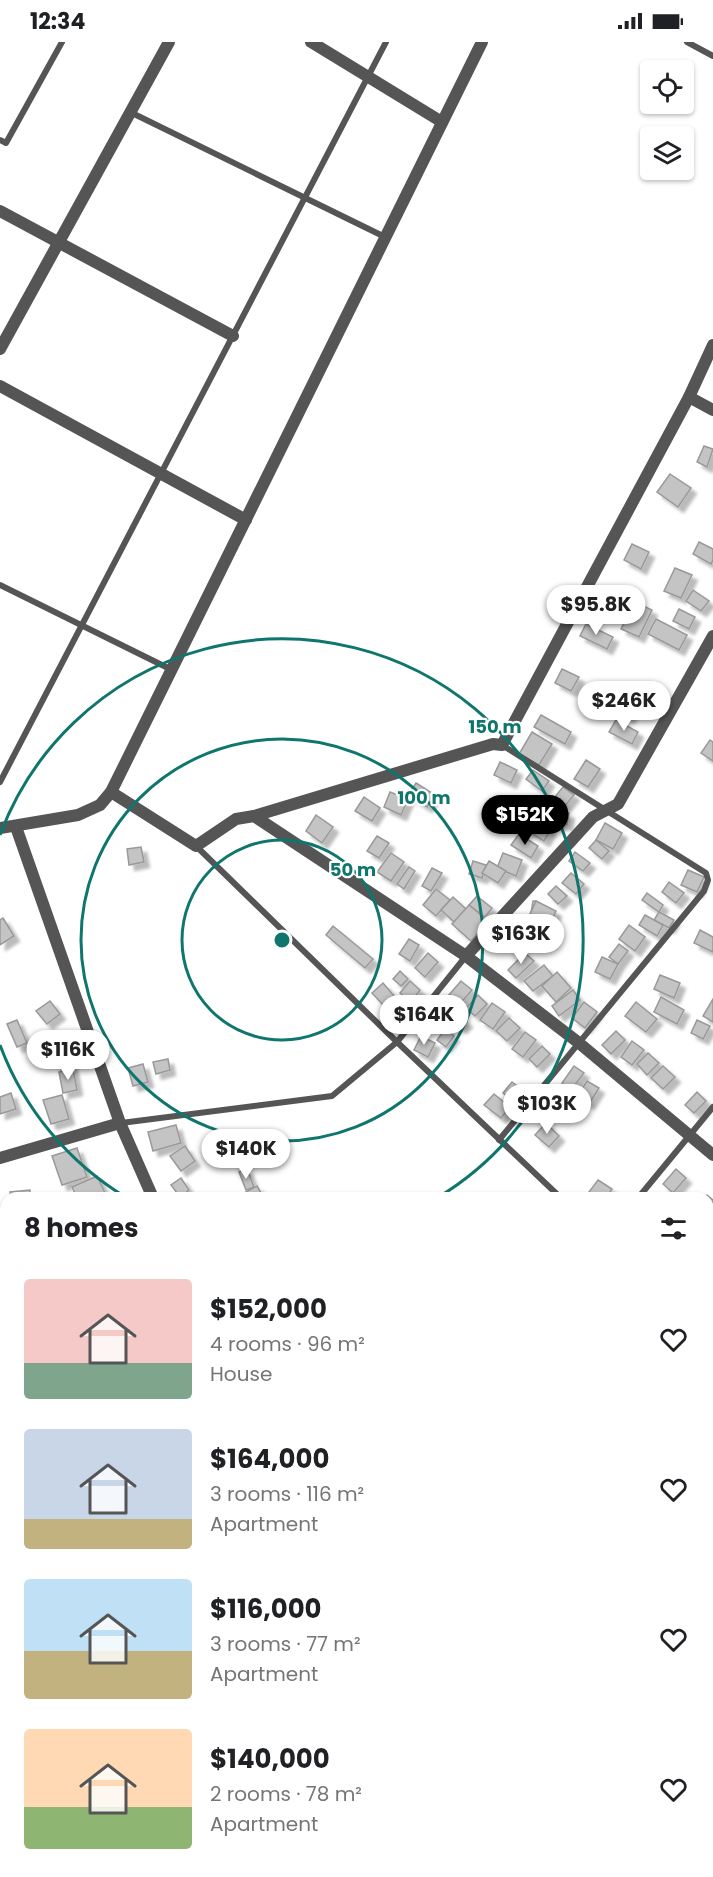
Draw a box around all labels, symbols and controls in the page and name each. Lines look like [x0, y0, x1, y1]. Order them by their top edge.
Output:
text: 12:34 [30, 6, 85, 37]
map controls [640, 60, 694, 180]
button: locate [640, 60, 694, 114]
button: layers [640, 126, 694, 180]
pin: $95.8K [547, 585, 645, 636]
text: $95.8K [561, 590, 632, 618]
pin: $246K [582, 681, 666, 732]
text: $246K [592, 686, 656, 714]
text: 150 m [468, 714, 522, 739]
text: 100 m [397, 785, 451, 810]
pin: $152K [483, 795, 567, 846]
text: $152K [495, 800, 555, 828]
text: 50 m [330, 857, 376, 882]
pin: $163K [479, 914, 563, 965]
text: $163K [491, 919, 551, 947]
centre of rings [272, 930, 292, 950]
pin: $164K [382, 995, 466, 1046]
text: $164K [394, 1000, 454, 1028]
pin: $116K [26, 1030, 110, 1081]
text: $116K [41, 1035, 95, 1063]
pin: $103K [505, 1084, 589, 1135]
text: $103K [517, 1089, 577, 1117]
pin: $140K [204, 1129, 288, 1180]
text: $140K [215, 1134, 277, 1162]
text: 8 homes [24, 1210, 139, 1246]
icon: filters [657, 1212, 690, 1245]
text: $152,000 [210, 1291, 327, 1327]
icon: home [72, 1303, 144, 1375]
icon: heart [657, 1323, 690, 1356]
text: 4 rooms · 96 m² [210, 1330, 365, 1358]
text: House [210, 1360, 272, 1388]
text: $164,000 [210, 1441, 329, 1477]
icon: home [72, 1453, 144, 1525]
icon: heart [657, 1473, 690, 1506]
text: 3 rooms · 116 m² [210, 1480, 364, 1508]
text: Apartment [210, 1510, 318, 1538]
text: $116,000 [210, 1591, 322, 1627]
icon: home [72, 1603, 144, 1675]
icon: heart [657, 1623, 690, 1656]
text: 3 rooms · 77 m² [210, 1630, 361, 1658]
text: Apartment [210, 1660, 318, 1688]
text: $140,000 [210, 1741, 330, 1777]
icon: home [72, 1753, 144, 1825]
icon: heart [657, 1773, 690, 1806]
text: 2 rooms · 78 m² [210, 1780, 362, 1808]
text: Apartment [210, 1810, 318, 1838]

